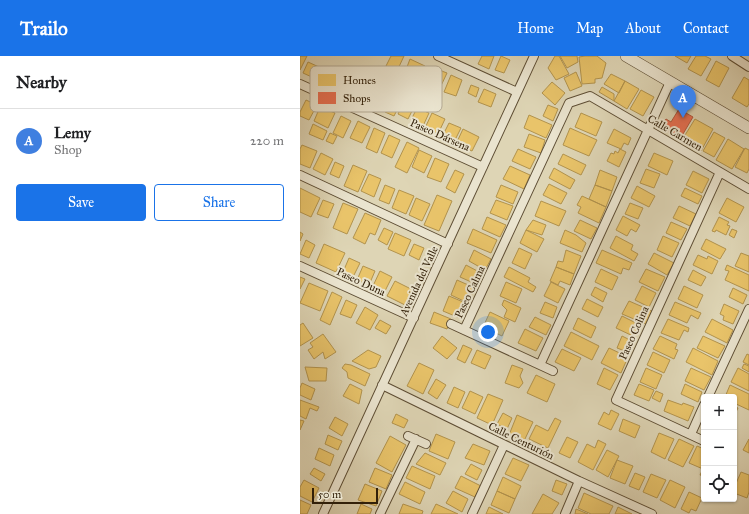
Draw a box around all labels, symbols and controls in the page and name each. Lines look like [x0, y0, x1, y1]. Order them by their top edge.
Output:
text: Trailo [20, 17, 68, 40]
text: Home [517, 20, 554, 37]
text: Map [576, 20, 603, 37]
text: About [625, 20, 661, 37]
text: Contact [683, 20, 729, 37]
legend [310, 66, 442, 112]
text: Nearby [16, 72, 67, 93]
text: Homes [343, 74, 376, 87]
pin: A [670, 85, 696, 118]
text: Shops [343, 92, 371, 105]
street label: Calle Carmen [645, 112, 705, 154]
street label: Paseo Dársena [408, 116, 472, 154]
text: Lemy [54, 124, 91, 142]
text: A [25, 133, 33, 149]
text: 220 m [250, 133, 284, 149]
text: Shop [54, 142, 82, 158]
button: Save [16, 184, 146, 221]
button: Share [154, 184, 284, 221]
street label: Avenida del Valle [397, 244, 441, 319]
street label: Paseo Calma [452, 263, 488, 320]
street label: Paseo Duna [334, 265, 388, 299]
street label: Paseo Colina [616, 304, 652, 362]
your location [478, 322, 498, 342]
map controls [701, 394, 737, 502]
button: + [701, 394, 737, 430]
street label: Calle Centurión [486, 420, 556, 463]
button: − [701, 430, 737, 466]
button: locate [701, 466, 737, 502]
scale bar [312, 486, 378, 505]
text: 50 m [318, 488, 341, 501]

